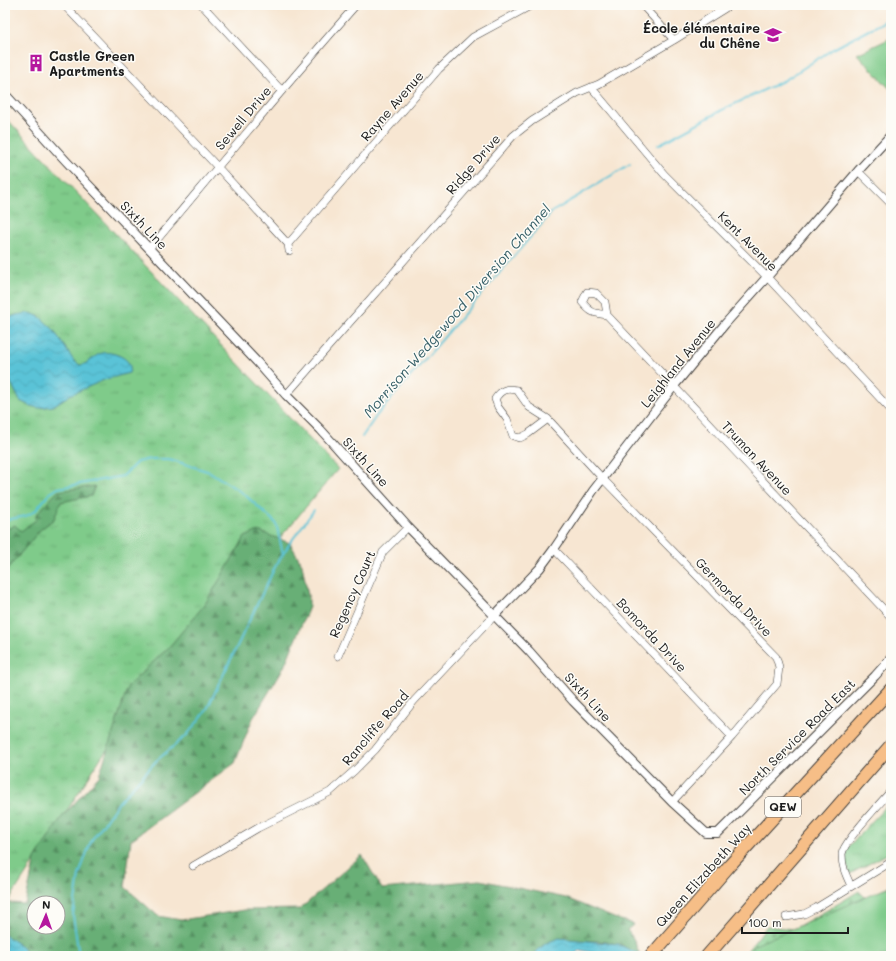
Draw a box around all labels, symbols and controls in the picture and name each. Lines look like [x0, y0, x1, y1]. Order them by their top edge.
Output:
place label: École élémentaire du Chêne [643, 19, 760, 51]
school or university icon: École élémentaire du Chêne [763, 25, 783, 45]
place label: Castle Green Apartments [49, 47, 135, 79]
building icon: Castle Green Apartments [26, 53, 46, 73]
street label: Rayne Avenue [356, 67, 427, 144]
street label: Sewell Drive [211, 82, 274, 153]
street label: Ridge Drive [442, 130, 504, 197]
street label: Sixth Line [117, 197, 172, 253]
water label: Morrison-Wedgewood Diversion Channel [359, 200, 555, 421]
street label: Kent Avenue [715, 207, 782, 274]
street label: Leighland Avenue [636, 315, 719, 411]
street label: Truman Avenue [719, 417, 796, 498]
street label: Sixth Line [340, 433, 393, 490]
street label: Regency Court [325, 547, 379, 640]
street label: Germorda Drive [692, 553, 776, 640]
street label: Bomorda Drive [614, 594, 691, 675]
street label: Sixth Line [561, 668, 615, 725]
street label: North Service Road East [735, 675, 859, 798]
street label: Rancliffe Road [338, 687, 412, 768]
road number: QEW [765, 797, 801, 817]
street label: Queen Elizabeth Way [651, 819, 754, 930]
north arrow [26, 895, 66, 935]
text: N [42, 897, 51, 912]
scale bar [742, 909, 848, 935]
text: 100 m [748, 914, 782, 930]

